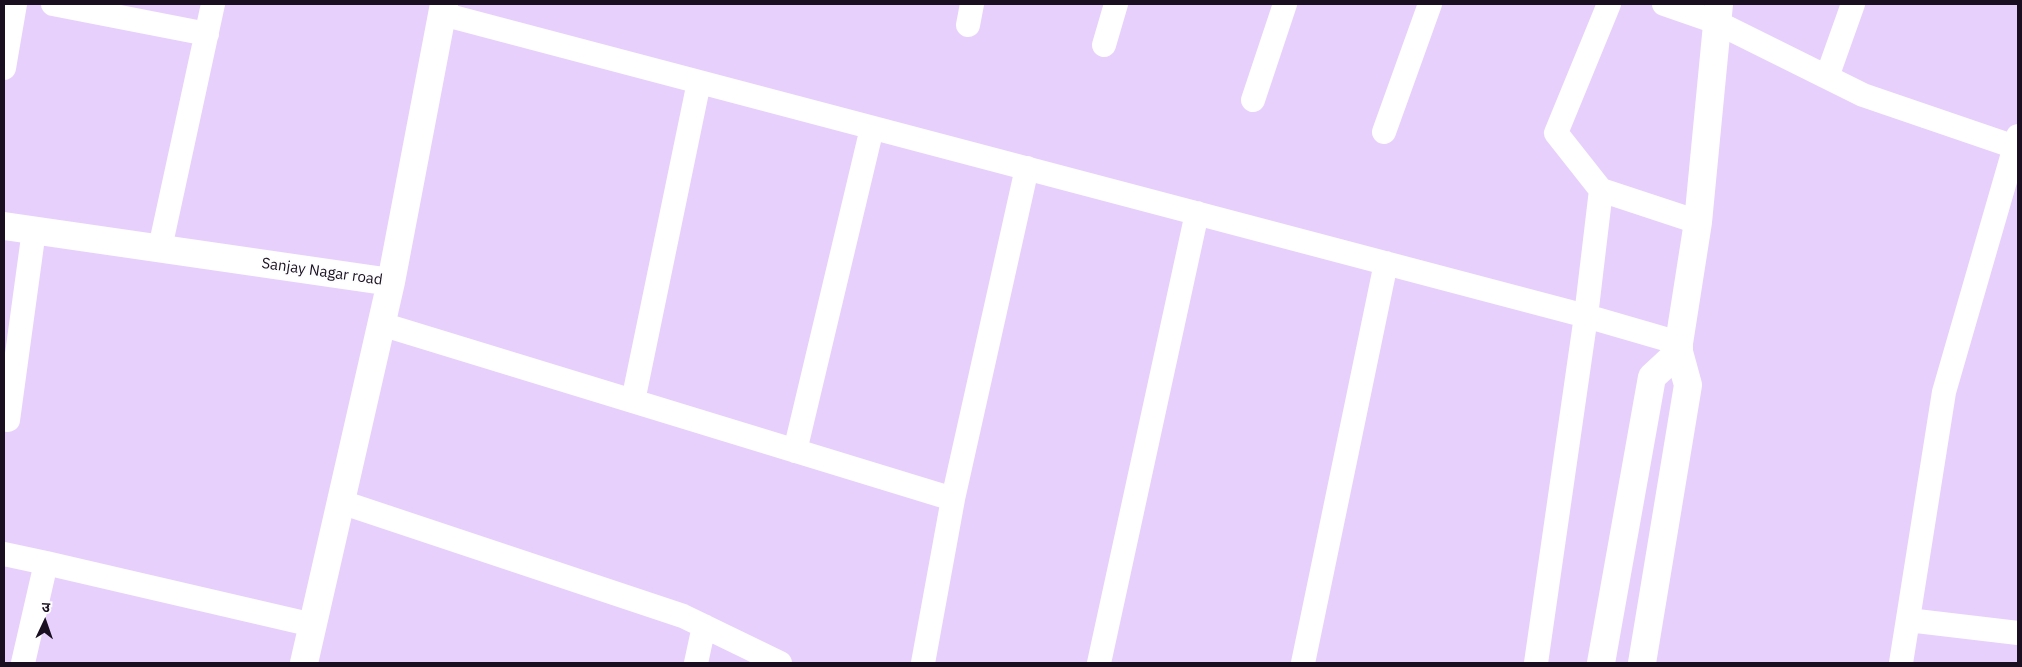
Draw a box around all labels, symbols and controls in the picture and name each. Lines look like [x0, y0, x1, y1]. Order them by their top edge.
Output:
street label: Sanjay Nagar road [260, 255, 384, 289]
north arrow [20, 597, 70, 647]
text: उ [41, 598, 50, 616]

